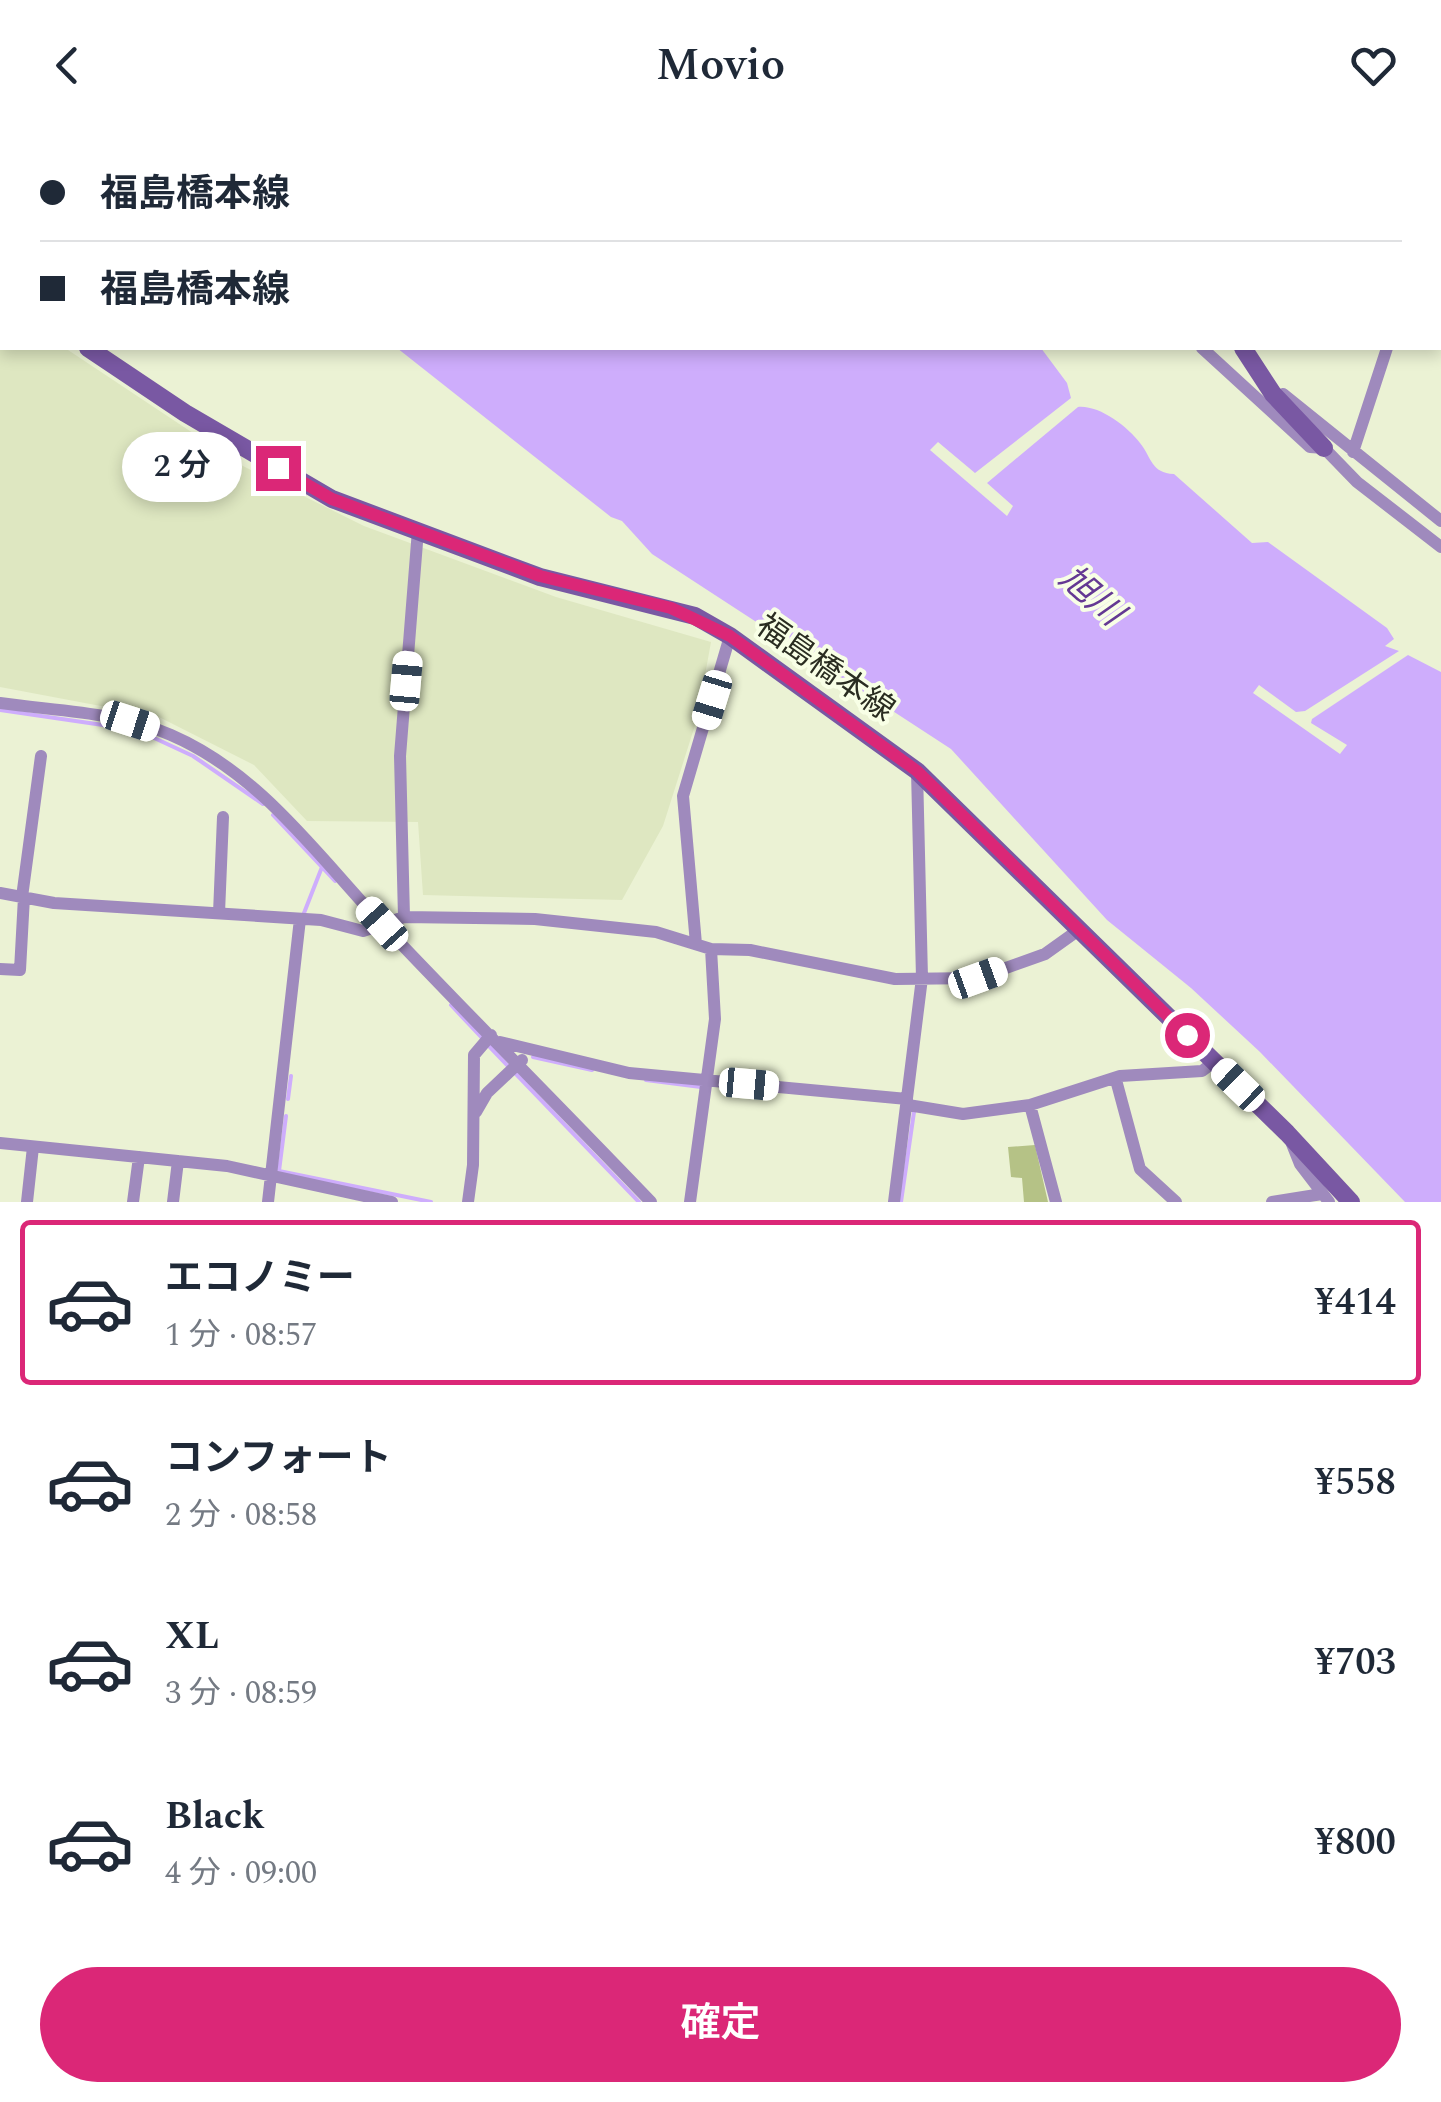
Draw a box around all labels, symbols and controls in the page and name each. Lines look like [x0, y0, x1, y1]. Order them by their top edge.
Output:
text: Movio [656, 31, 785, 100]
icon: back [40, 38, 95, 93]
icon: heart [1346, 38, 1401, 93]
text: 福島橋本線 [100, 166, 290, 224]
text: 福島橋本線 [100, 262, 290, 320]
callout: 2 分 [123, 433, 243, 503]
text: 2 分 [153, 442, 211, 491]
route end [256, 446, 301, 491]
water label: 旭川 [1047, 553, 1138, 642]
street label: 福島橋本線 [746, 602, 905, 734]
car [388, 650, 424, 712]
car [689, 667, 735, 733]
car [97, 697, 163, 745]
car [351, 892, 413, 956]
car [945, 954, 1011, 1002]
route start [1165, 1013, 1210, 1058]
car [1206, 1053, 1270, 1117]
car [718, 1066, 780, 1102]
text: エコノミー [165, 1250, 355, 1308]
icon: car [45, 1258, 135, 1348]
text: ¥414 [1315, 1274, 1396, 1332]
text: 1 分 · 08:57 [165, 1311, 317, 1360]
text: コンフォート [165, 1430, 392, 1488]
icon: car [45, 1438, 135, 1528]
text: ¥558 [1315, 1454, 1396, 1512]
text: 2 分 · 08:58 [165, 1491, 317, 1540]
text: XL [165, 1608, 219, 1666]
icon: car [45, 1618, 135, 1708]
text: ¥703 [1315, 1634, 1396, 1692]
text: 3 分 · 08:59 [165, 1669, 317, 1718]
text: Black [165, 1788, 265, 1846]
icon: car [45, 1798, 135, 1888]
text: ¥800 [1315, 1814, 1396, 1872]
text: 4 分 · 09:00 [165, 1849, 317, 1898]
button: 確定 [40, 1967, 1401, 2082]

